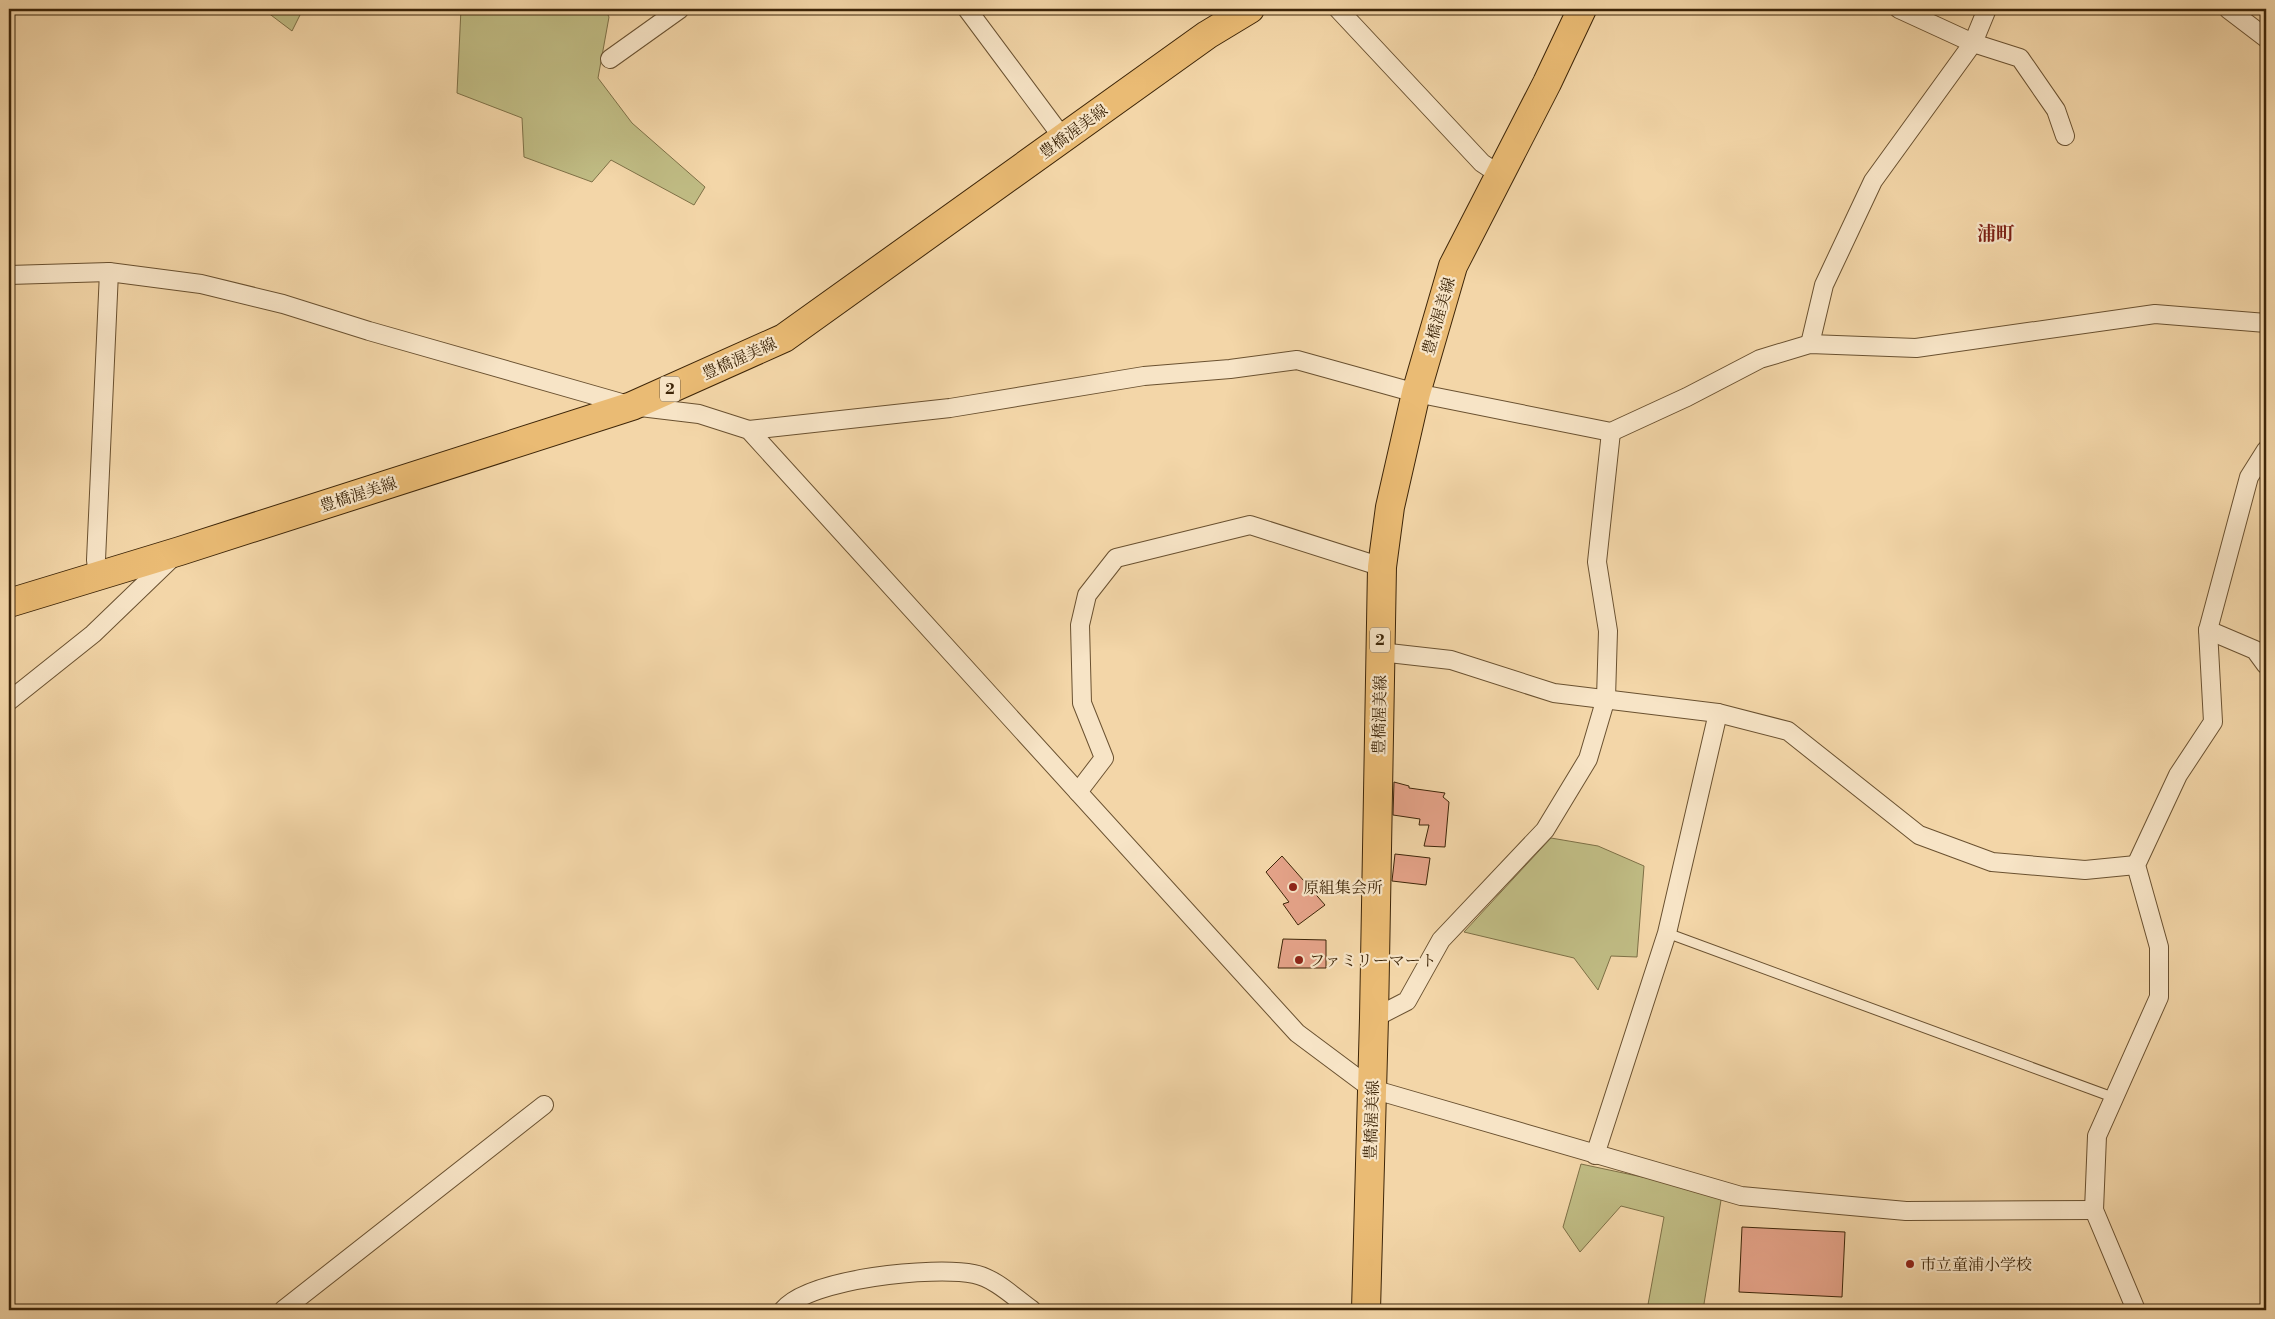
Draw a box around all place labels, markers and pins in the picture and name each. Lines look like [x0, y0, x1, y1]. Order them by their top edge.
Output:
place label: 原組集会所 [1303, 878, 1383, 898]
marker: 原組集会所 [1287, 881, 1299, 893]
place label: ファミリーマート [1309, 951, 1437, 971]
marker: ファミリーマート [1293, 954, 1305, 966]
place label: 市立童浦小学校 [1920, 1255, 2032, 1275]
marker: 市立童浦小学校 [1904, 1258, 1916, 1270]

